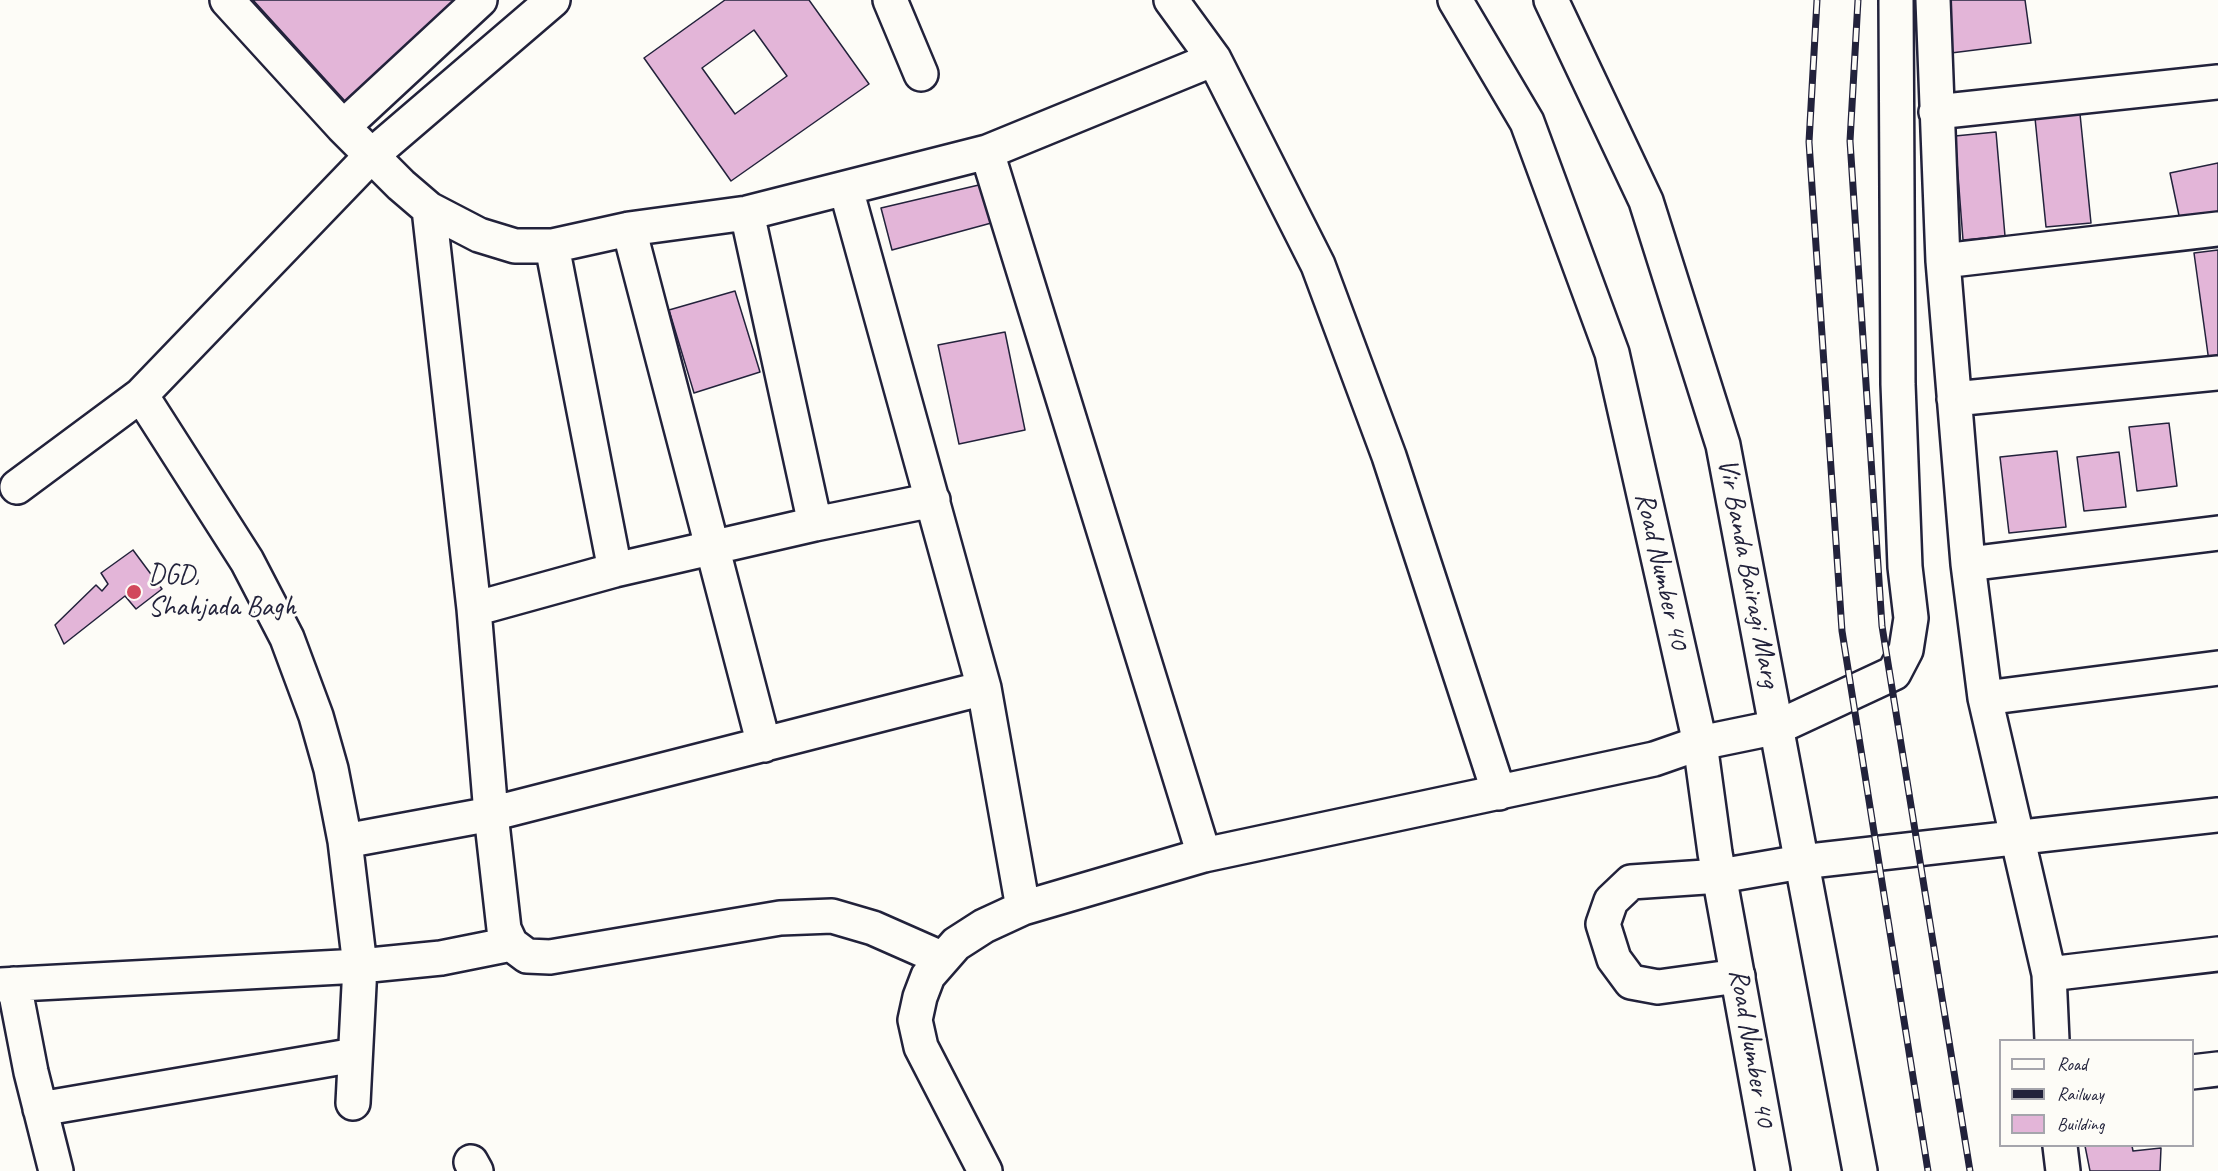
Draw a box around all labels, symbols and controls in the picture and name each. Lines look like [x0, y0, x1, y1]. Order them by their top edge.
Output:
street label: Vir Banda Bairagi Marg [1709, 456, 1787, 690]
street label: Road Number 40 [1627, 489, 1695, 653]
place label: DGD, Shahjada Bagh [148, 559, 296, 625]
marker: DGD, Shahjada Bagh [125, 583, 143, 601]
street label: Road Number 40 [1721, 966, 1781, 1130]
legend [1999, 1039, 2194, 1147]
text: Road [2057, 1053, 2087, 1075]
text: Railway [2057, 1083, 2104, 1105]
text: Building [2057, 1113, 2104, 1135]

